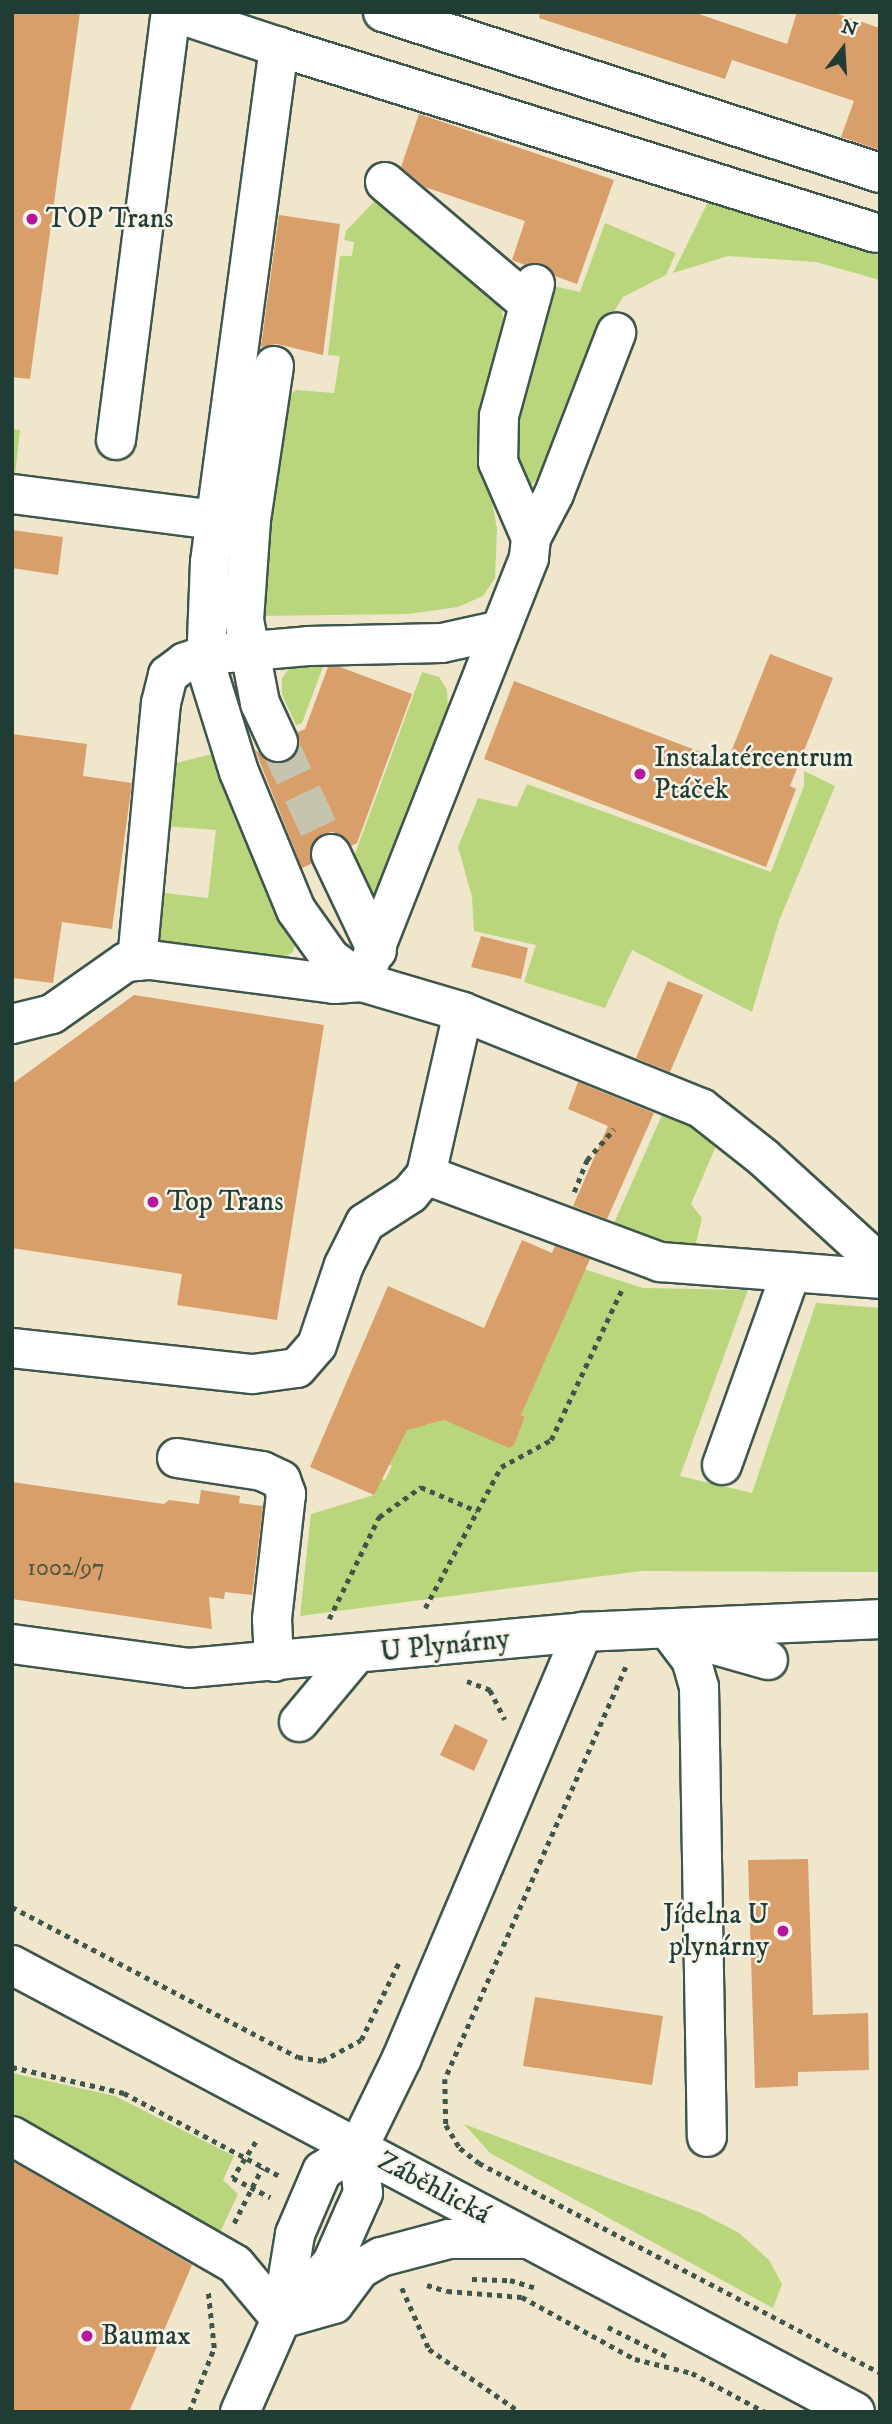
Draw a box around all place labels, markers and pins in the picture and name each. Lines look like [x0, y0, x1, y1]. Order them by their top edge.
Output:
place label: TOP Trans [46, 202, 174, 236]
marker: TOP Trans [24, 211, 40, 227]
place label: Instalatércentrum Ptáček [654, 741, 854, 807]
marker: Instalatércentrum Ptáček [632, 766, 648, 782]
place label: Top Trans [167, 1185, 284, 1219]
marker: Top Trans [145, 1194, 161, 1210]
place label: Jídelna U plynárny [663, 1898, 769, 1964]
marker: Jídelna U plynárny [775, 1923, 791, 1939]
place label: Baumax [101, 2319, 191, 2353]
marker: Baumax [79, 2328, 95, 2344]

